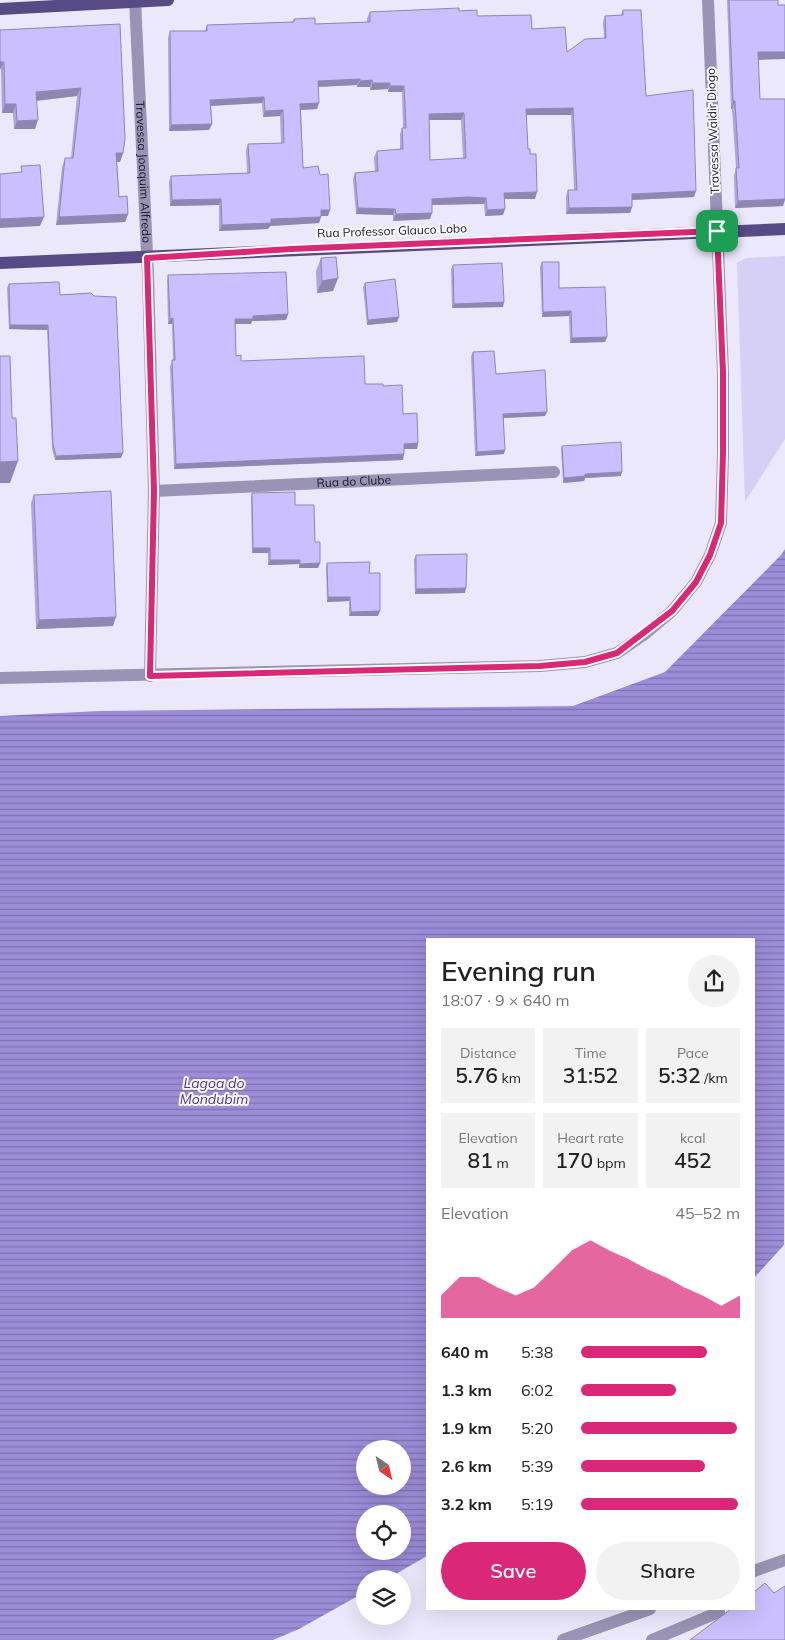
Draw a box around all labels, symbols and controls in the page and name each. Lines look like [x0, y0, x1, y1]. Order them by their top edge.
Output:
street label: Travessa Waldir Diogo [703, 68, 722, 194]
street label: Travessa Joaquim Alfredo [133, 100, 155, 243]
pin [696, 210, 738, 252]
icon: arrive [703, 217, 731, 245]
street label: Rua Professor Glauco Lobo [317, 220, 467, 241]
street label: Rua do Clube [316, 472, 391, 490]
text: Evening run [441, 953, 596, 988]
button: share [688, 955, 740, 1007]
text: 18:07 · 9 × 640 m [441, 990, 570, 1010]
text: Distance [460, 1044, 516, 1062]
text: Time [575, 1044, 606, 1062]
text: Pace [677, 1044, 709, 1062]
text: 5.76 [455, 1062, 498, 1088]
text: 31:52 [563, 1062, 618, 1088]
text: 5:32 [658, 1062, 701, 1088]
text: km [498, 1069, 521, 1087]
text: /km [701, 1069, 728, 1087]
water label: Lagoa do Mondubim [180, 1074, 248, 1108]
text: Elevation [459, 1129, 518, 1147]
text: Heart rate [557, 1129, 624, 1147]
text: kcal [680, 1129, 706, 1147]
text: 81 [468, 1147, 493, 1173]
text: 170 [555, 1147, 593, 1173]
text: 452 [674, 1147, 712, 1173]
text: m [493, 1154, 509, 1172]
text: bpm [593, 1154, 626, 1172]
text: Elevation [441, 1203, 509, 1223]
text: 45–52 m [675, 1203, 740, 1223]
text: 640 m [441, 1342, 489, 1362]
text: 5:38 [521, 1342, 553, 1362]
text: 1.3 km [441, 1380, 492, 1400]
text: 6:02 [521, 1380, 553, 1400]
text: 1.9 km [441, 1418, 492, 1438]
text: 5:20 [521, 1418, 553, 1438]
north arrow [356, 1440, 411, 1495]
map controls [356, 1440, 411, 1625]
text: 2.6 km [441, 1456, 492, 1476]
text: 5:39 [521, 1456, 553, 1476]
text: 3.2 km [441, 1494, 492, 1514]
text: 5:19 [521, 1494, 553, 1514]
button: locate [356, 1505, 411, 1560]
button: Save [441, 1542, 586, 1600]
button: Share [596, 1542, 740, 1600]
button: layers [356, 1570, 411, 1625]

